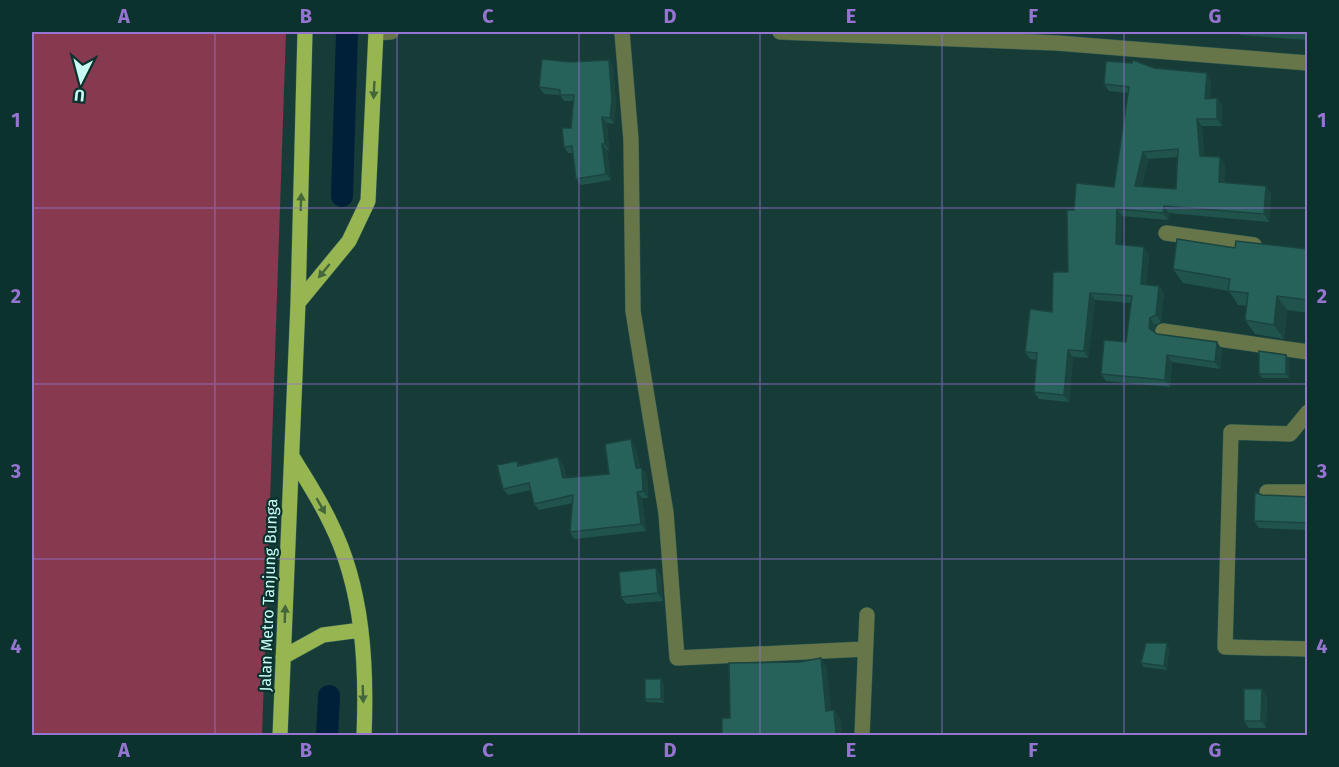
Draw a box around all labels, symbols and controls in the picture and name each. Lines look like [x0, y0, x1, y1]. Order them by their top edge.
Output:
text: A [117, 4, 131, 28]
text: B [300, 4, 312, 28]
text: C [482, 4, 494, 28]
text: D [663, 4, 677, 28]
text: E [846, 4, 856, 28]
text: F [1028, 4, 1038, 28]
text: G [1209, 4, 1221, 28]
north arrow [51, 51, 111, 111]
one-way arrow [369, 80, 378, 99]
text: U [73, 85, 86, 105]
text: 1 [11, 108, 21, 132]
text: 1 [1317, 108, 1327, 132]
one-way arrow [296, 193, 305, 212]
one-way arrow [317, 263, 330, 279]
text: 2 [11, 284, 21, 308]
text: 2 [1317, 284, 1327, 308]
text: 3 [10, 459, 21, 483]
text: 3 [1316, 459, 1327, 483]
street label: Jalan Metro Tanjung Bunga [256, 498, 281, 692]
one-way arrow [316, 498, 326, 515]
one-way arrow [281, 605, 290, 624]
text: 4 [10, 634, 22, 658]
text: 4 [1316, 634, 1328, 658]
one-way arrow [359, 685, 368, 704]
text: A [117, 738, 131, 762]
text: B [300, 738, 312, 762]
text: C [482, 738, 494, 762]
text: D [663, 738, 677, 762]
text: E [846, 738, 856, 762]
text: F [1028, 738, 1038, 762]
text: G [1209, 738, 1221, 762]

